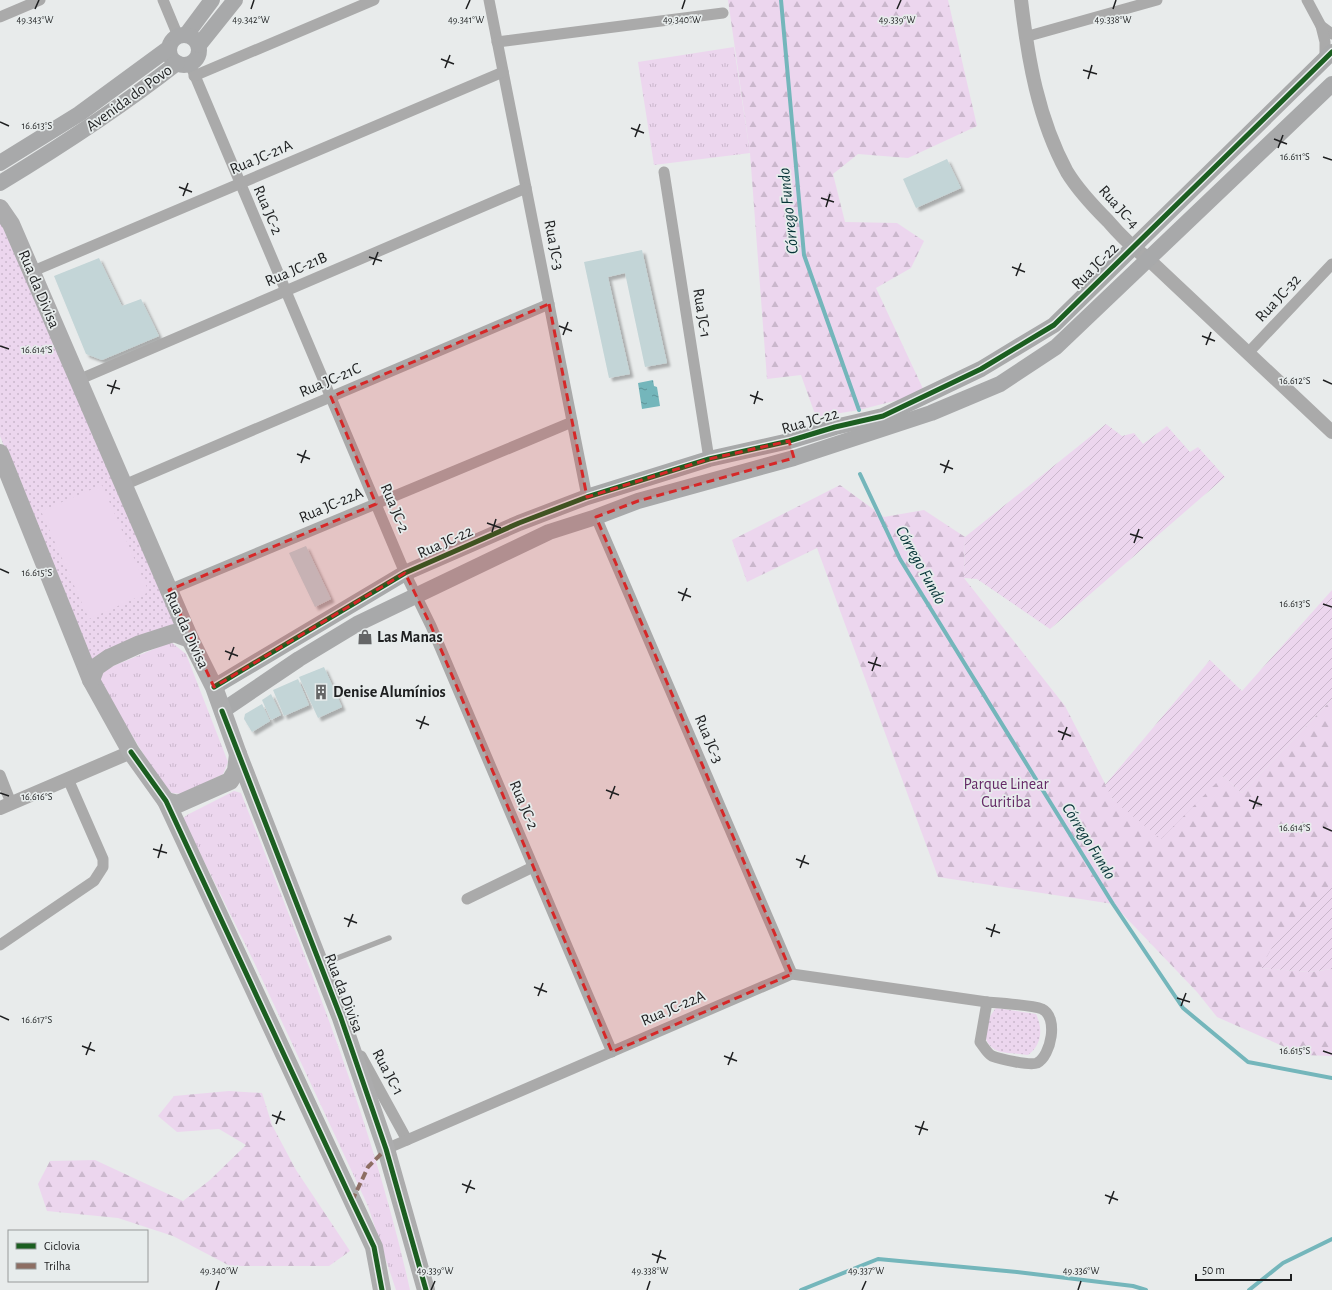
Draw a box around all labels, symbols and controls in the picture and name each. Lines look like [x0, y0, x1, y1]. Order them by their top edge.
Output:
text: 49.343°W [17, 15, 53, 25]
text: 49.342°W [232, 15, 270, 25]
text: 49.341°W [448, 15, 484, 25]
text: 49.340°W [663, 15, 701, 25]
text: 49.339°W [879, 15, 915, 25]
text: 49.338°W [1095, 15, 1131, 25]
street label: Avenida do Povo [83, 62, 175, 134]
text: 16.613°S [22, 121, 52, 131]
street label: Rua JC-21A [227, 137, 295, 177]
text: 16.611°S [1280, 152, 1310, 162]
water label: Córrego Fundo [775, 167, 801, 255]
street label: Rua JC-4 [1096, 182, 1143, 232]
street label: Rua JC-2 [251, 183, 285, 237]
street label: Rua JC-3 [541, 219, 567, 271]
street label: Rua JC-22 [1069, 240, 1121, 292]
street label: Rua da Divisa [15, 248, 63, 330]
street label: Rua JC-21B [263, 249, 329, 289]
street label: Rua JC-32 [1252, 271, 1304, 325]
street label: Rua JC-1 [690, 287, 714, 339]
text: 16.614°S [21, 345, 53, 355]
street label: Rua JC-21C [297, 360, 363, 400]
text: 16.612°S [1280, 376, 1311, 386]
street label: Rua JC-22 [780, 405, 840, 437]
street label: Rua JC-2 [378, 481, 412, 535]
street label: Rua JC-22A [297, 484, 365, 526]
street label: Rua JC-22 [415, 523, 475, 561]
water label: Córrego Fundo [893, 523, 949, 607]
text: 16.615°S [22, 568, 52, 578]
street label: Rua da Divisa [162, 589, 212, 671]
text: 16.613°S [1280, 599, 1310, 609]
shop icon: Las Manas [356, 628, 374, 646]
place label: Las Manas [377, 629, 443, 645]
building icon: Denise Alumínios [312, 683, 330, 701]
place label: Denise Alumínios [333, 684, 446, 700]
street label: Rua JC-3 [692, 713, 726, 765]
park label: Parque Linear Curitiba [963, 776, 1049, 810]
street label: Rua JC-2 [507, 778, 541, 832]
text: 16.616°S [22, 792, 53, 802]
water label: Córrego Fundo [1059, 800, 1119, 882]
text: 16.614°S [1279, 823, 1311, 833]
street label: Rua da Divisa [322, 951, 366, 1035]
street label: Rua JC-22A [639, 987, 707, 1029]
text: 16.617°S [22, 1015, 52, 1025]
street label: Rua JC-1 [369, 1046, 407, 1098]
text: 16.615°S [1280, 1046, 1310, 1056]
legend [8, 1230, 148, 1282]
text: Ciclovia [44, 1240, 80, 1252]
scale bar [1196, 1256, 1291, 1282]
text: Trilha [44, 1260, 71, 1272]
text: 50 m [1202, 1264, 1225, 1276]
text: 49.340°W [200, 1266, 238, 1276]
text: 49.339°W [417, 1266, 453, 1276]
text: 49.338°W [632, 1266, 668, 1276]
text: 49.337°W [848, 1266, 884, 1276]
text: 49.336°W [1063, 1266, 1099, 1276]

